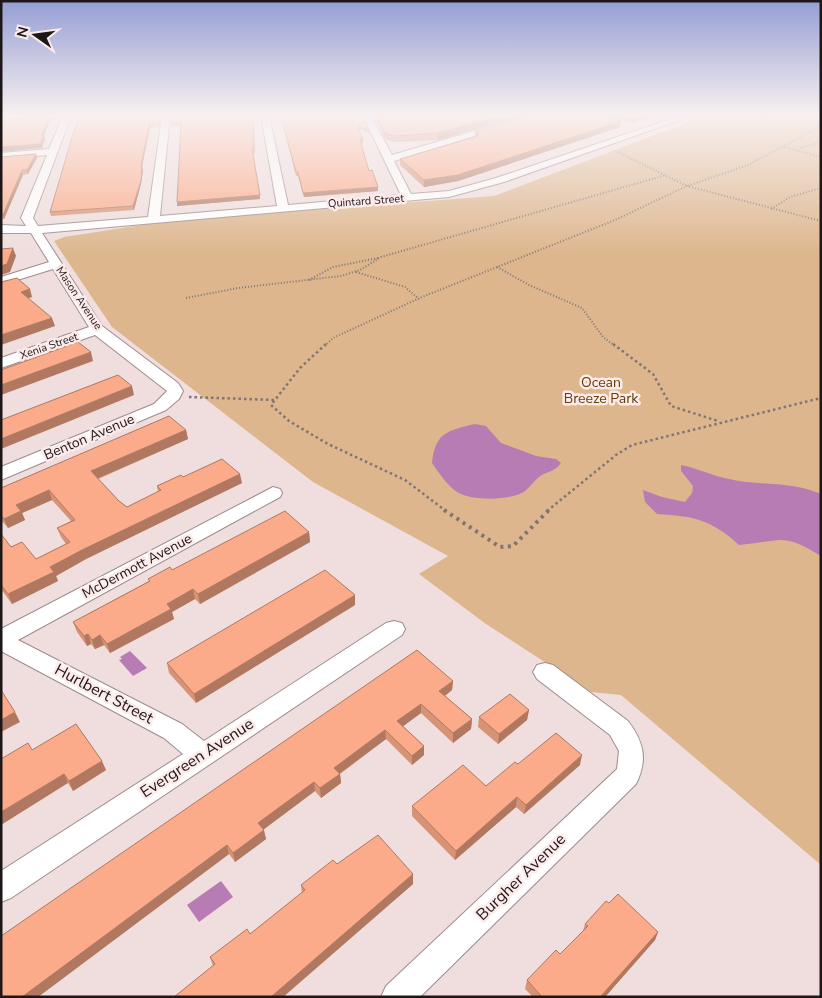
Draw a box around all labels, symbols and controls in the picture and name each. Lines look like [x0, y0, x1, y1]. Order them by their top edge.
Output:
north arrow [10, 10, 60, 60]
text: N [12, 25, 33, 39]
street label: Quintard Street [327, 191, 405, 211]
street label: Mason Avenue [52, 263, 106, 333]
street label: Xenia Street [18, 329, 80, 363]
park label: Ocean Breeze Park [564, 373, 639, 408]
street label: Benton Avenue [41, 409, 137, 465]
street label: McDermott Avenue [79, 529, 195, 603]
street label: Hurlbert Street [51, 659, 158, 729]
street label: Evergreen Avenue [136, 713, 258, 803]
street label: Burgher Avenue [471, 829, 571, 925]

